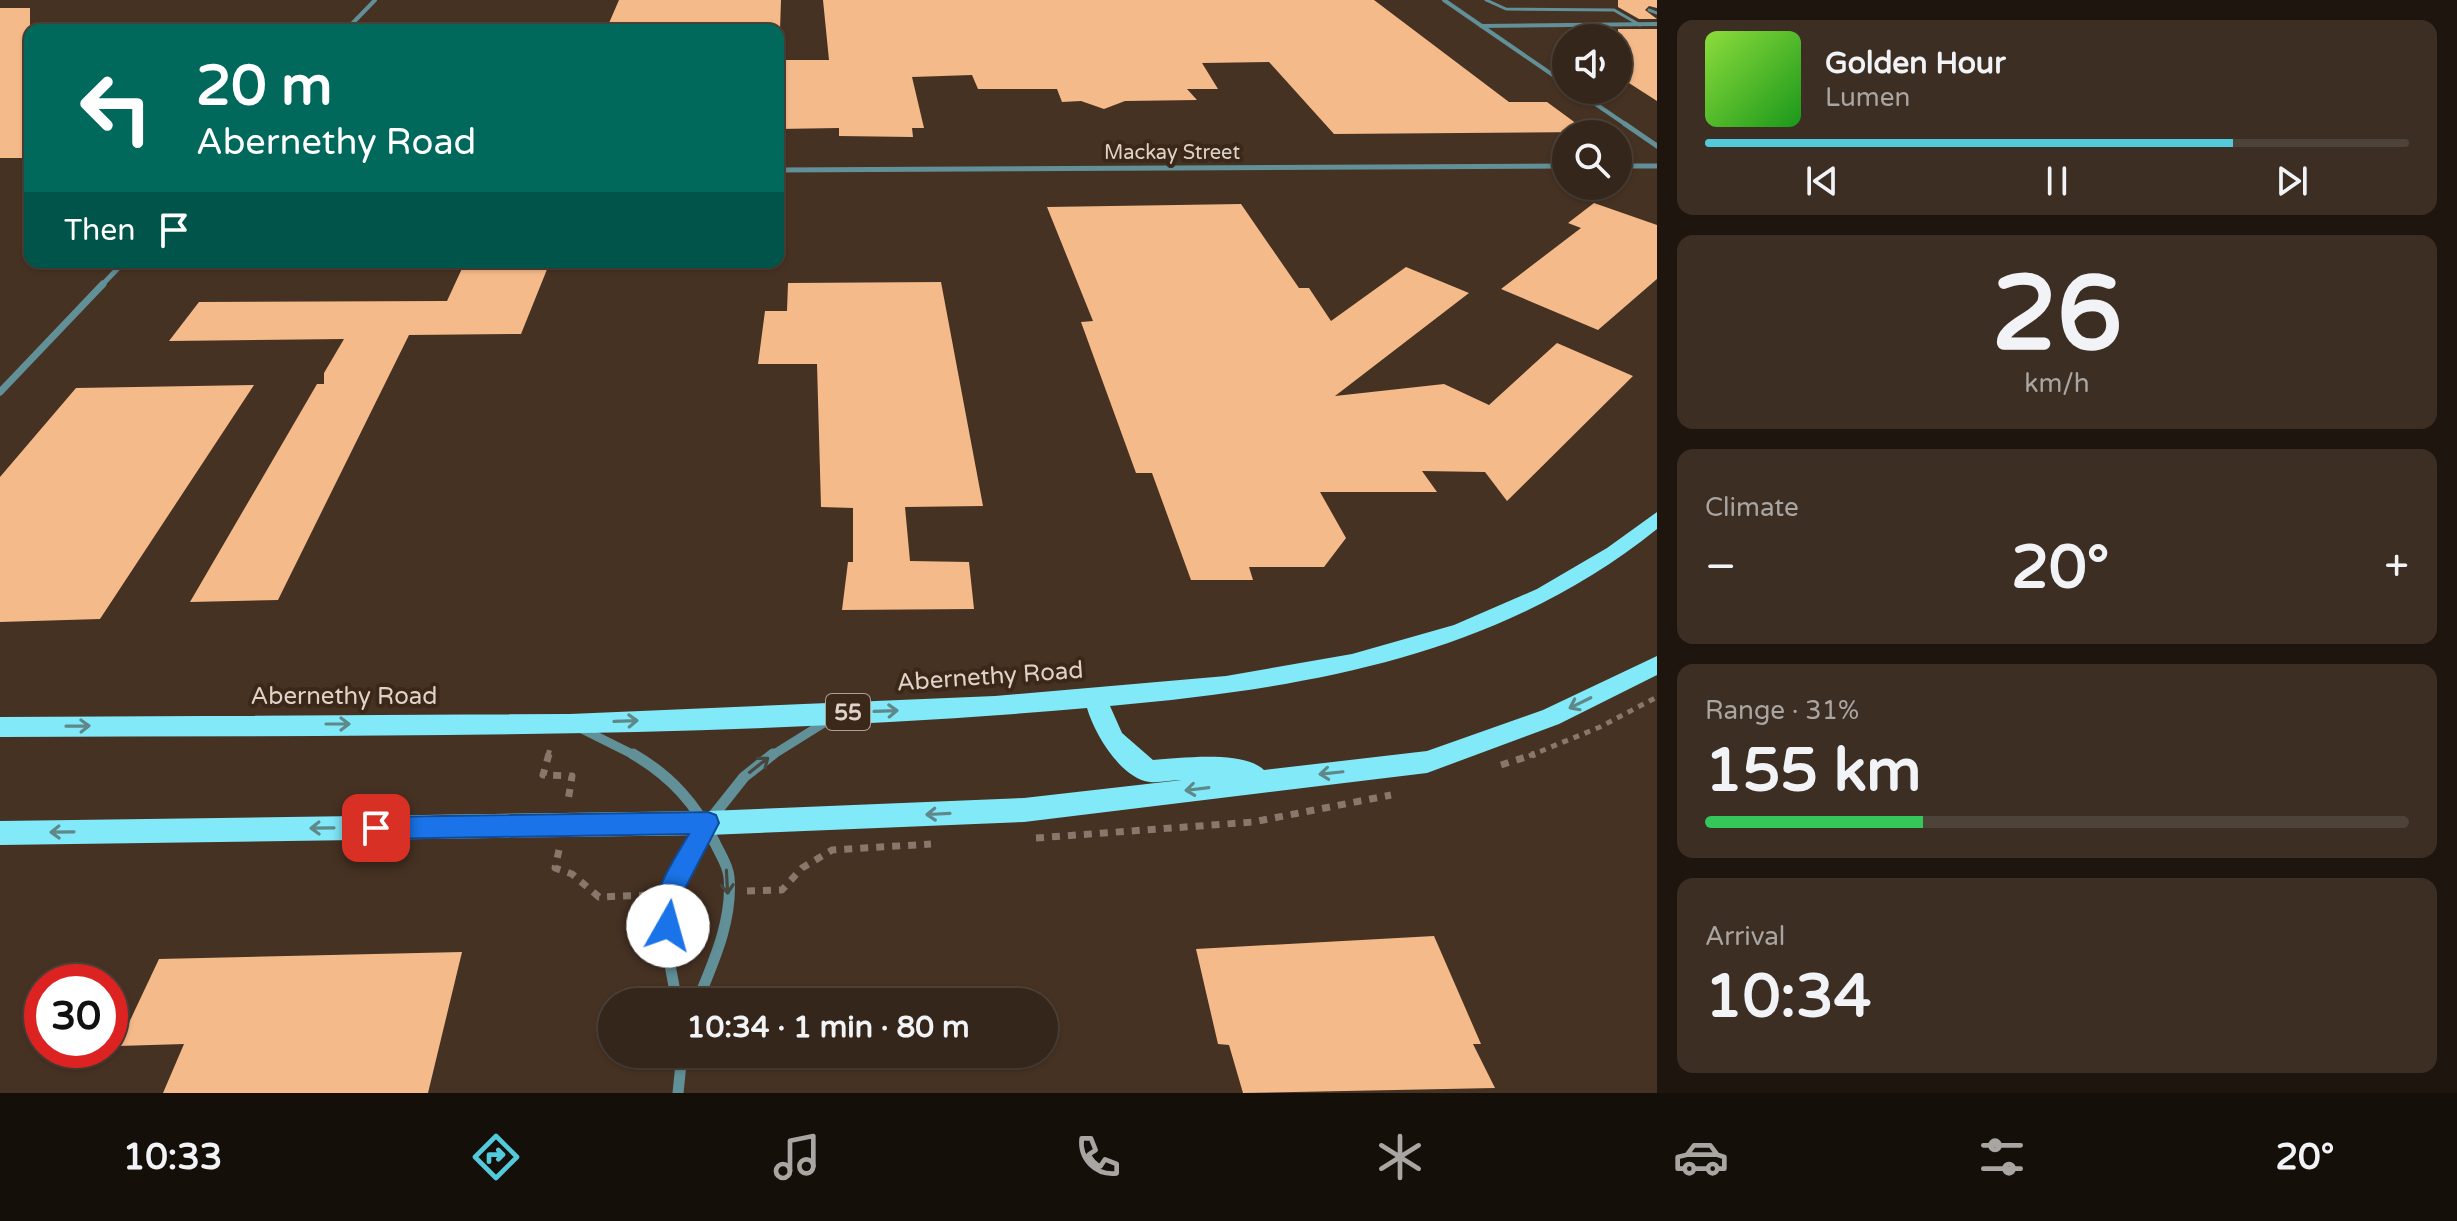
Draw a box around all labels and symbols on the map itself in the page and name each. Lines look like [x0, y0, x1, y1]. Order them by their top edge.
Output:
street label: Mackay Street [1104, 141, 1240, 165]
street label: Abernethy Road [896, 656, 1084, 697]
street label: Abernethy Road [251, 682, 437, 711]
road number: 55 [826, 694, 870, 730]
one-way arrow [1568, 696, 1592, 711]
one-way arrow [872, 703, 899, 718]
one-way arrow [612, 714, 639, 729]
one-way arrow [324, 716, 351, 732]
one-way arrow [64, 718, 91, 733]
one-way arrow [748, 757, 769, 774]
one-way arrow [1318, 765, 1345, 780]
one-way arrow [1184, 782, 1210, 797]
pin [342, 794, 410, 862]
one-way arrow [925, 807, 952, 822]
one-way arrow [309, 821, 336, 836]
one-way arrow [49, 824, 76, 840]
one-way arrow [719, 868, 734, 894]
position arrow [626, 884, 710, 968]
speed limit sign: 30 [24, 964, 128, 1068]

